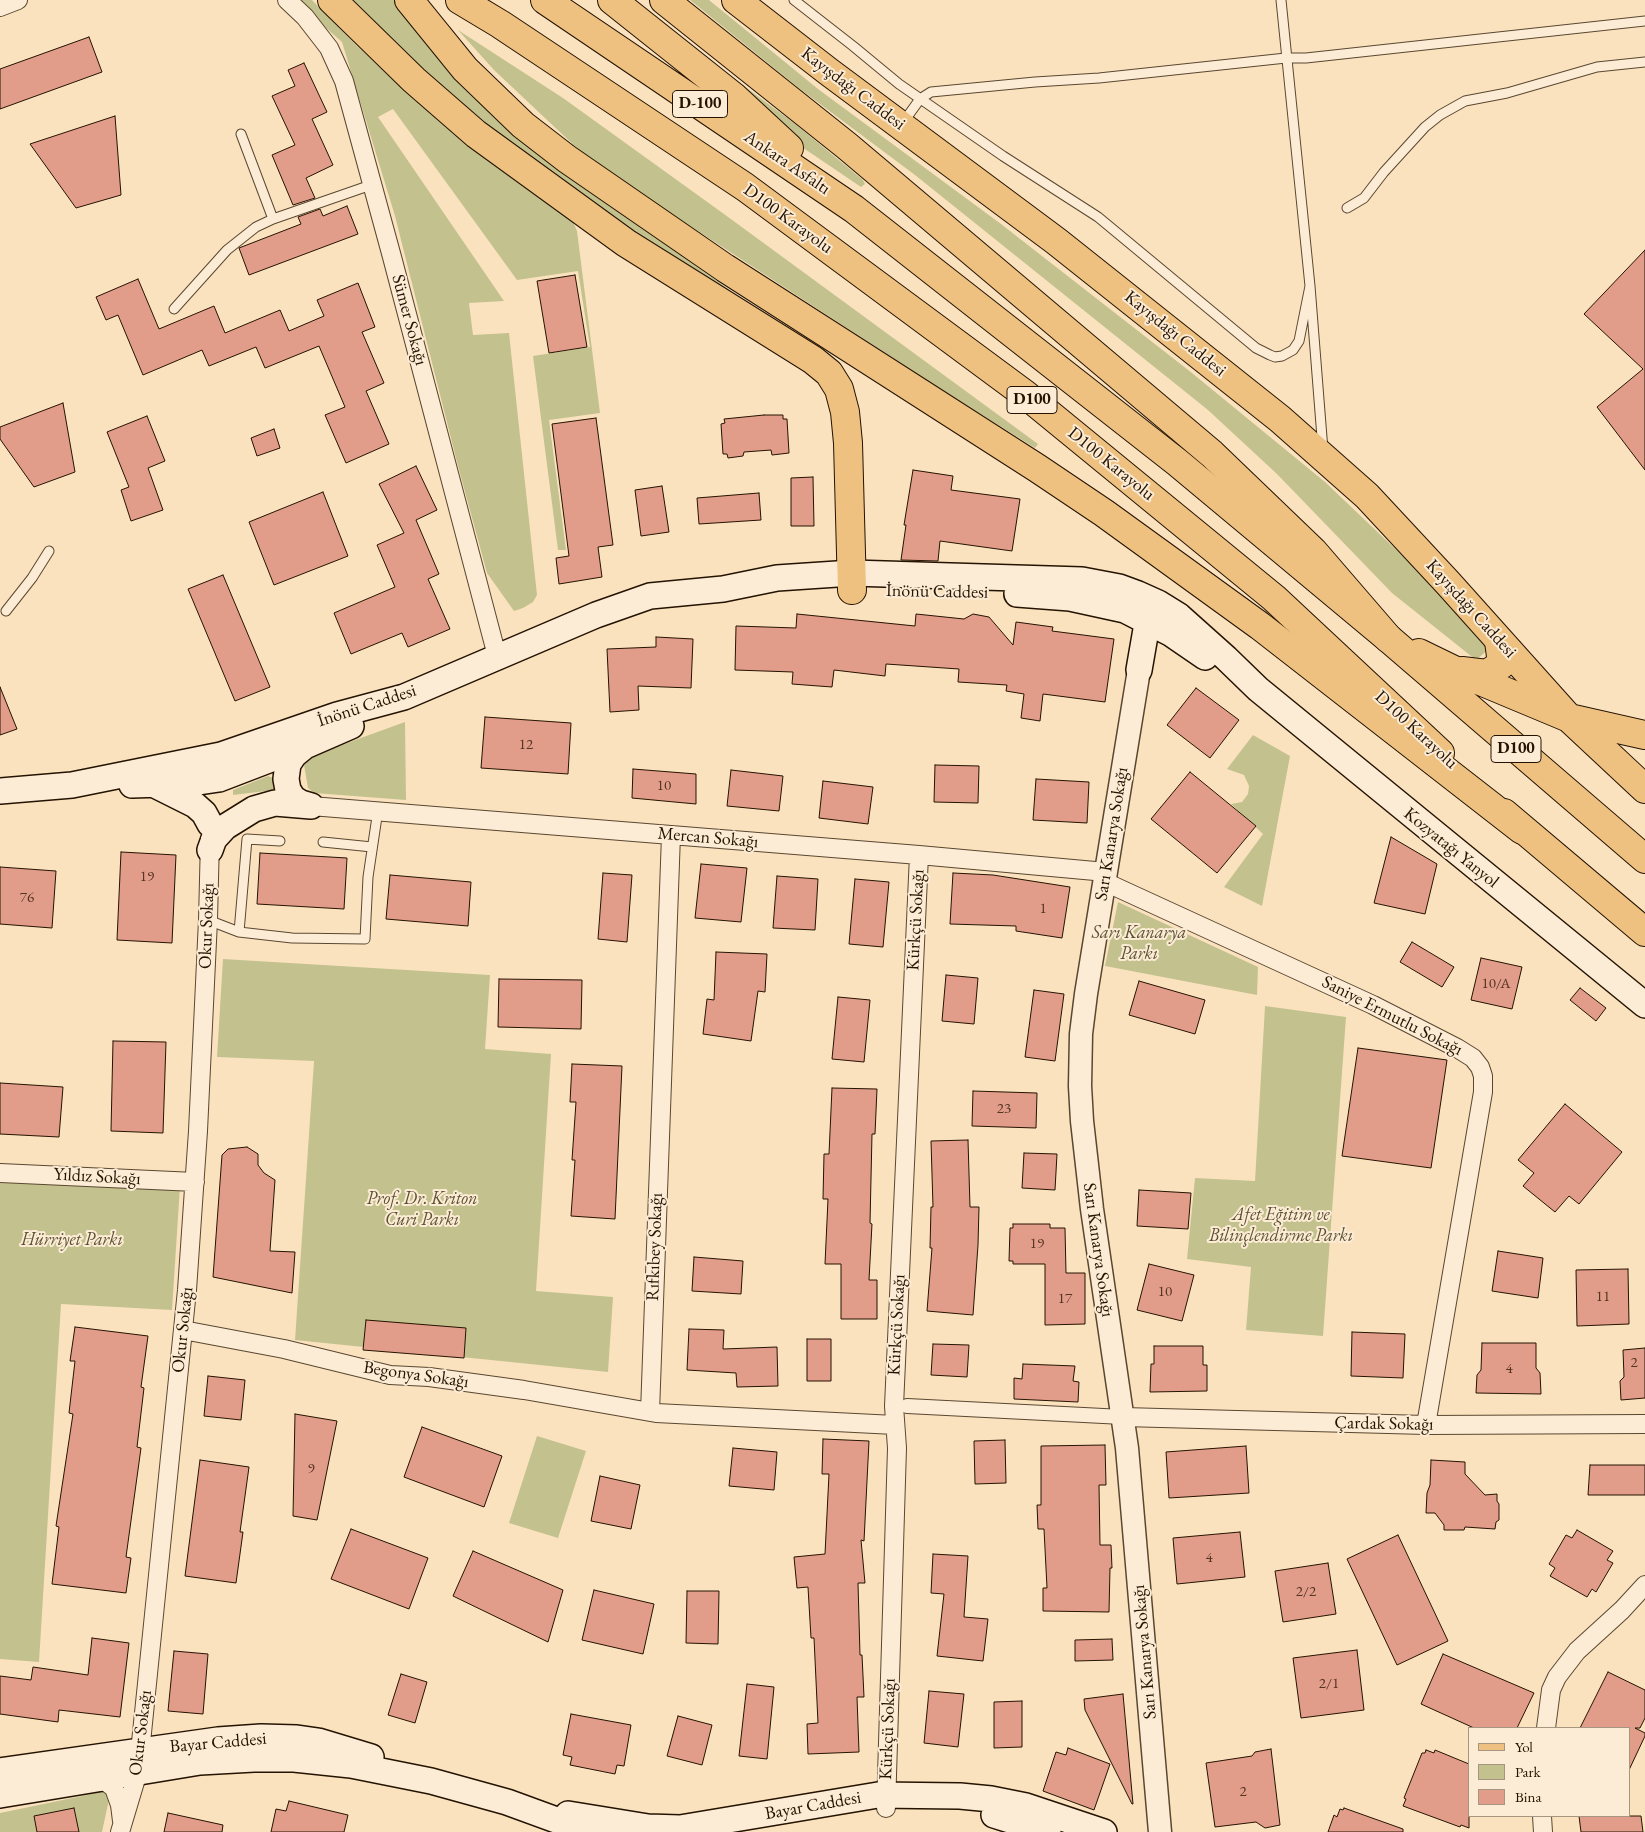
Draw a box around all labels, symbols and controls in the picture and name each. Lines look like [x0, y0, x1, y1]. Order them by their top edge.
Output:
street label: Kayışdağı Caddesi [797, 43, 909, 135]
road number: D-100 [672, 90, 728, 118]
street label: Ankara Asfaltı [740, 126, 834, 200]
street label: D100 Karayolu [739, 179, 837, 259]
street label: Sümer Sokağı [386, 272, 432, 368]
street label: Kayışdağı Caddesi [1120, 286, 1230, 382]
road number: D100 [1007, 386, 1057, 414]
street label: D100 Karayolu [1063, 422, 1159, 506]
street label: Kayışdağı Caddesi [1421, 555, 1521, 663]
street label: İnönü Caddesi [886, 580, 988, 604]
street label: İnönü Caddesi [315, 680, 419, 732]
street label: D100 Karayolu [1370, 686, 1462, 774]
house number: 12 [519, 736, 533, 754]
road number: D100 [1491, 736, 1541, 762]
street label: Sarı Kanarya Sokağı [1091, 766, 1133, 902]
house number: 10 [657, 777, 671, 795]
street label: Kozyatağı Yanyol [1399, 803, 1503, 893]
street label: Mercan Sokağı [657, 823, 759, 853]
house number: 19 [140, 868, 154, 886]
street label: Kürkçü Sokağı [903, 869, 929, 971]
street label: Okur Sokağı [195, 883, 219, 969]
house number: 76 [20, 889, 34, 907]
house number: 1 [1039, 900, 1047, 918]
park label: Sarı Kanarya Parkı [1092, 922, 1186, 964]
street label: Saniye Ermutlu Sokağı [1318, 971, 1466, 1061]
house number: 10/A [1481, 975, 1511, 993]
house number: 23 [997, 1100, 1011, 1118]
street label: Yıldız Sokağı [53, 1164, 141, 1190]
street label: Sarı Kanarya Sokağı [1078, 1182, 1118, 1318]
park label: Prof. Dr. Kriton Curi Parkı [366, 1188, 478, 1230]
street label: Rıfkıbey Sokağı [642, 1192, 668, 1302]
park label: Afet Eğitim ve Bilinçlendirme Parkı [1209, 1204, 1353, 1246]
park label: Hürriyet Parkı [21, 1229, 123, 1251]
house number: 19 [1030, 1235, 1044, 1253]
street label: Kürkçü Sokağı [884, 1274, 910, 1376]
house number: 10 [1158, 1283, 1172, 1301]
street label: Okur Sokağı [168, 1286, 198, 1374]
house number: 11 [1596, 1288, 1610, 1306]
house number: 17 [1058, 1290, 1072, 1308]
house number: 2 [1630, 1354, 1638, 1372]
street label: Begonya Sokağı [362, 1357, 470, 1393]
house number: 4 [1505, 1360, 1513, 1378]
street label: Çardak Sokağı [1334, 1412, 1434, 1436]
house number: 9 [307, 1460, 315, 1478]
house number: 4 [1205, 1549, 1213, 1567]
house number: 2/2 [1296, 1583, 1316, 1601]
street label: Sarı Kanarya Sokağı [1128, 1584, 1162, 1720]
house number: 2/1 [1319, 1675, 1339, 1693]
street label: Kürkçü Sokağı [875, 1678, 901, 1780]
street label: Okur Sokağı [125, 1689, 157, 1777]
legend [1468, 1727, 1630, 1817]
street label: Bayar Caddesi [169, 1728, 267, 1758]
text: Yol [1515, 1737, 1533, 1756]
text: Park [1515, 1762, 1541, 1781]
house number: 2 [1239, 1783, 1247, 1801]
street label: Bayar Caddesi [763, 1787, 863, 1825]
text: Bina [1515, 1787, 1541, 1806]

